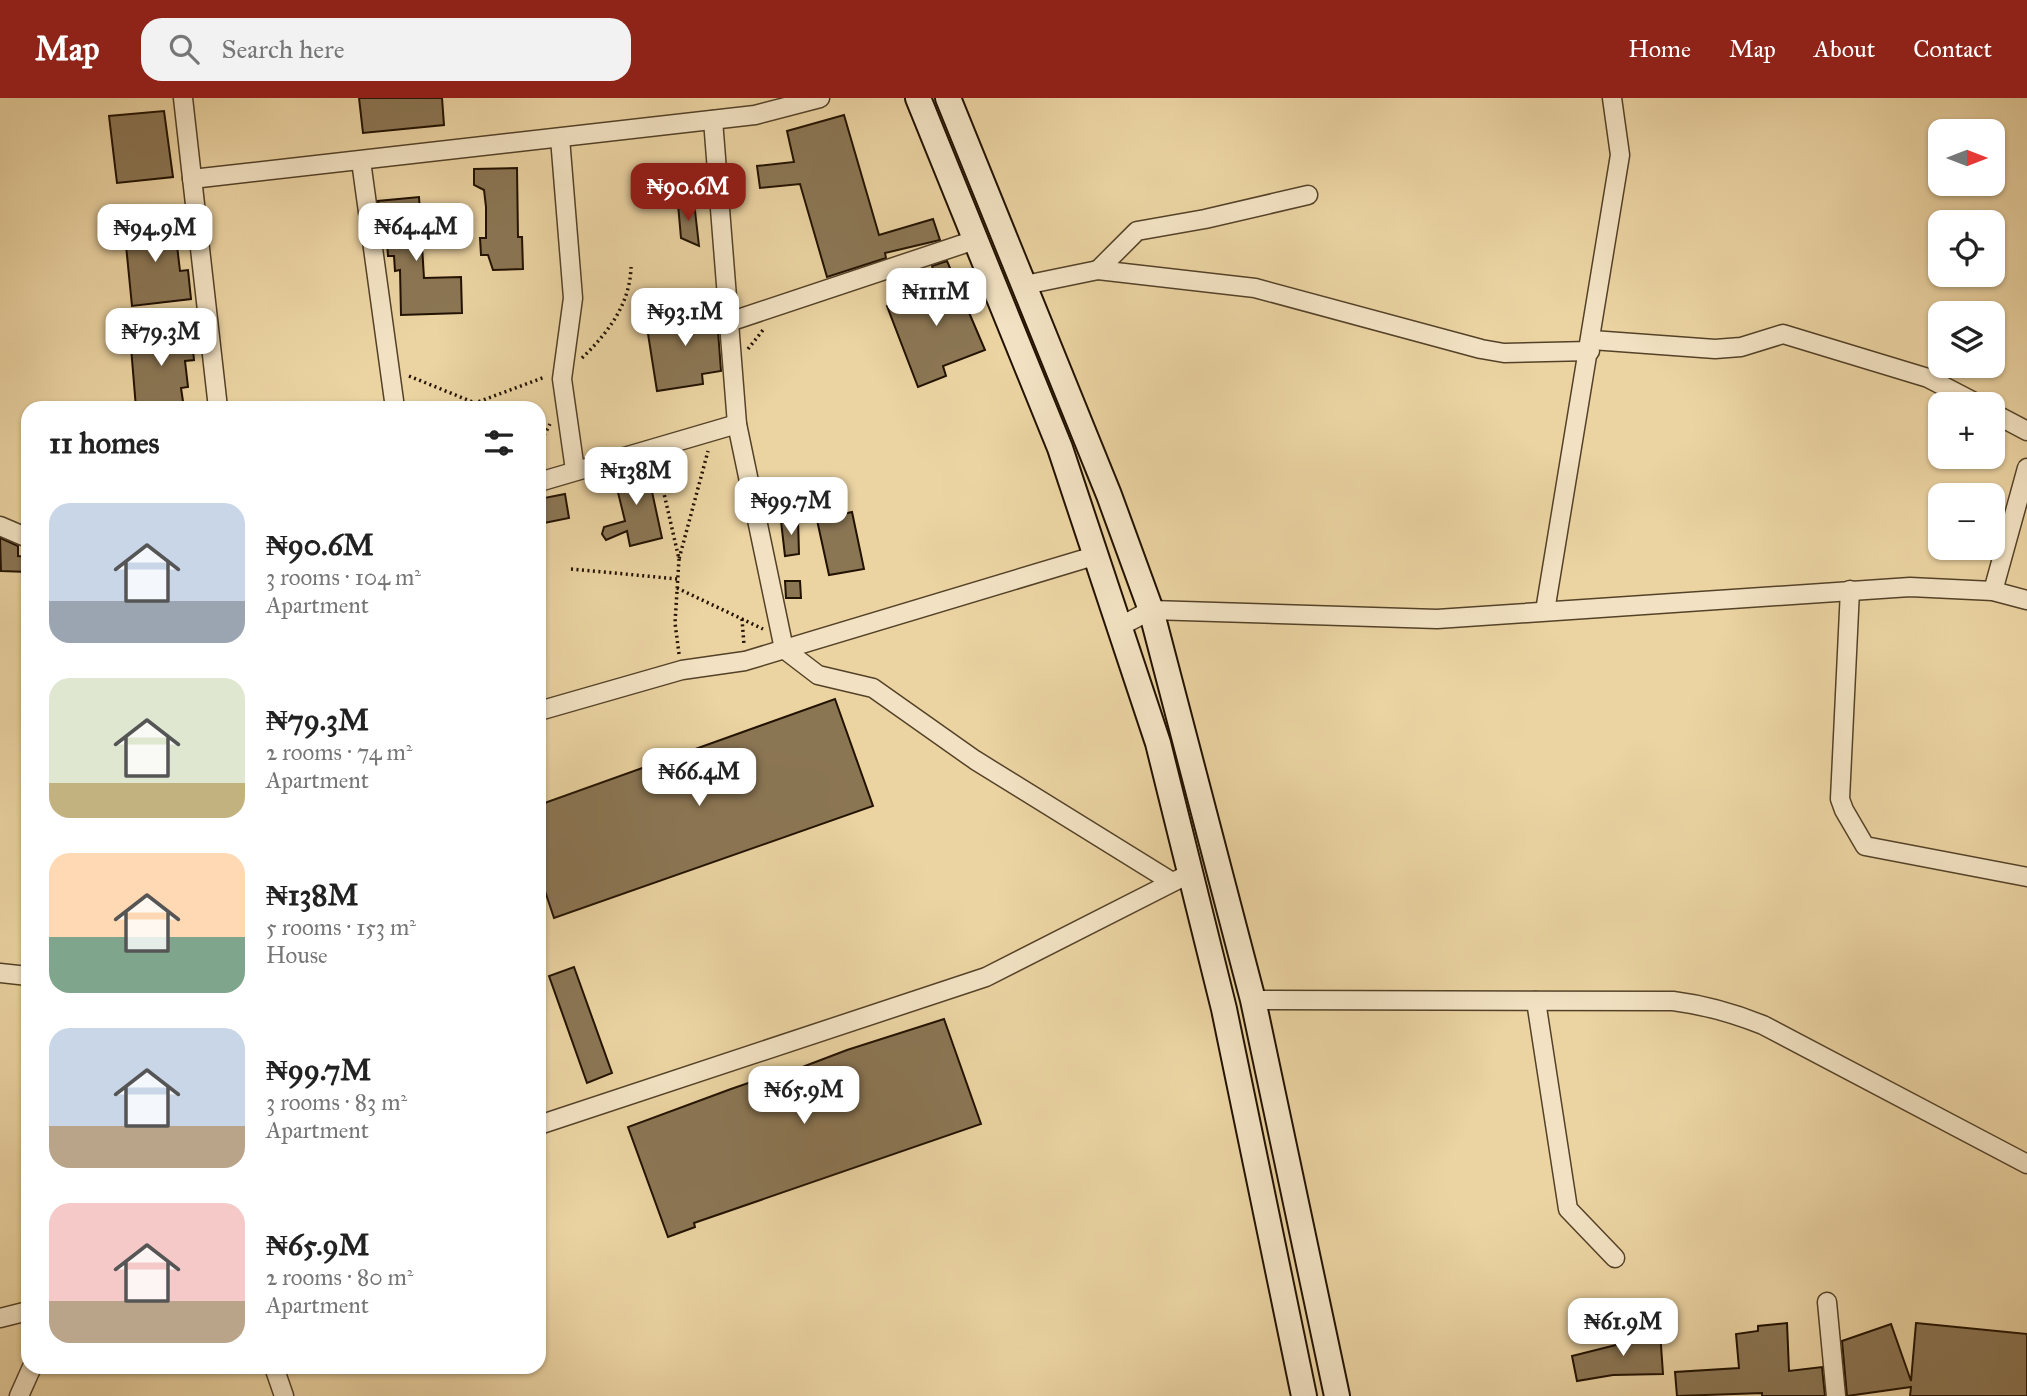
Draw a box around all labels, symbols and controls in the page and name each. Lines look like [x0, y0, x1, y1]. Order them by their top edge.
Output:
search box [141, 18, 631, 81]
text: Map [35, 29, 99, 69]
icon: search [165, 30, 203, 68]
text: Search here [221, 33, 345, 65]
text: Home [1628, 34, 1691, 64]
text: Map [1729, 34, 1776, 64]
text: About [1814, 34, 1875, 64]
text: Contact [1913, 34, 1992, 64]
north arrow [1928, 119, 2006, 196]
map controls [1928, 119, 2005, 560]
pin: ₦90.6M [631, 164, 745, 223]
text: ₦90.6M [647, 172, 729, 200]
pin: ₦94.9M [98, 204, 212, 264]
pin: ₦64.4M [359, 204, 473, 263]
button: locate [1928, 210, 2005, 287]
text: ₦64.4M [374, 212, 458, 240]
text: ₦94.9M [113, 213, 197, 241]
pin: ₦111M [887, 268, 985, 328]
text: ₦111M [902, 277, 970, 305]
pin: ₦93.1M [628, 288, 742, 348]
text: ₦93.1M [647, 297, 723, 325]
button: layers [1928, 301, 2005, 378]
pin: ₦79.3M [104, 308, 218, 368]
text: ₦79.3M [122, 317, 200, 345]
button: + [1928, 392, 2005, 469]
icon: filters [480, 424, 518, 462]
text: 11 homes [49, 425, 160, 461]
pin: ₦138M [587, 448, 685, 507]
text: ₦138M [601, 456, 671, 484]
pin: ₦99.7M [734, 478, 848, 537]
button: − [1928, 483, 2005, 560]
text: ₦99.7M [751, 486, 831, 514]
text: ₦90.6M [266, 527, 374, 563]
icon: home [105, 531, 189, 615]
text: 3 rooms · 104 m² [266, 563, 421, 591]
text: Apartment [266, 591, 369, 619]
text: ₦79.3M [266, 702, 369, 738]
icon: home [105, 706, 189, 790]
text: 2 rooms · 74 m² [266, 738, 412, 766]
pin: ₦66.4M [642, 748, 756, 808]
text: ₦66.4M [658, 757, 740, 785]
text: Apartment [266, 766, 369, 794]
text: ₦138M [266, 877, 358, 913]
icon: home [105, 881, 189, 965]
text: 5 rooms · 153 m² [266, 913, 416, 941]
text: House [266, 941, 328, 969]
text: ₦99.7M [266, 1052, 371, 1088]
icon: home [105, 1056, 189, 1140]
pin: ₦65.9M [747, 1066, 861, 1126]
text: ₦65.9M [764, 1075, 844, 1103]
text: 3 rooms · 83 m² [266, 1088, 407, 1116]
text: Apartment [266, 1116, 369, 1144]
text: ₦65.9M [266, 1227, 370, 1263]
icon: home [105, 1231, 189, 1315]
text: 2 rooms · 80 m² [266, 1263, 413, 1291]
text: Apartment [266, 1291, 369, 1319]
pin: ₦61.9M [1566, 1298, 1680, 1358]
text: ₦61.9M [1584, 1307, 1662, 1335]

